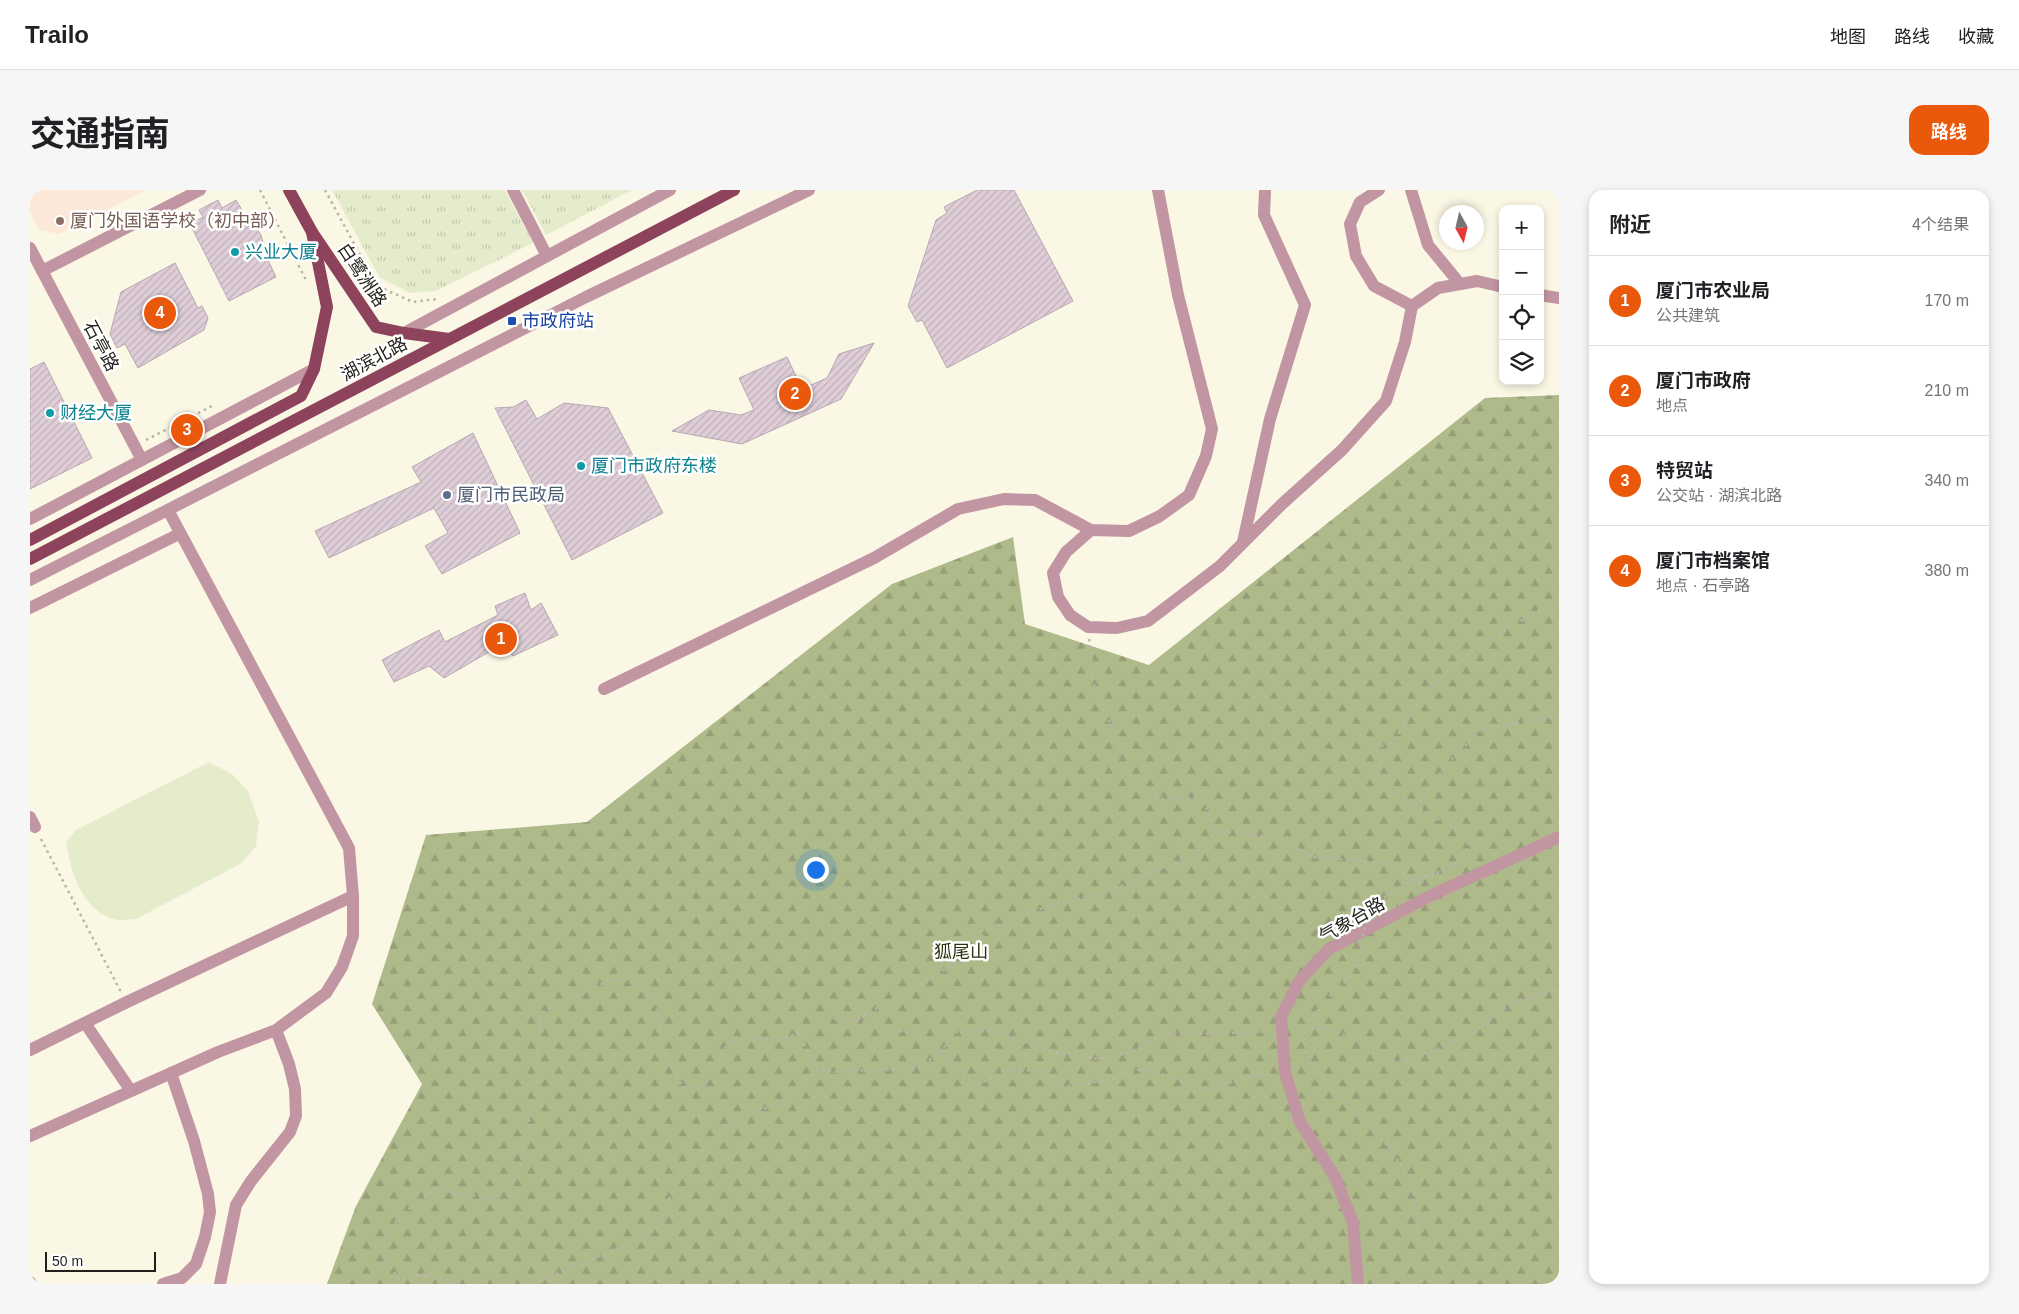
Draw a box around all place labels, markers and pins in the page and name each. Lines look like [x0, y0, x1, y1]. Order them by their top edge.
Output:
place label: 厦门外国语学校（初中部） [70, 211, 286, 231]
marker: 厦门外国语学校（初中部） [54, 215, 66, 227]
place label: 兴业大厦 [245, 242, 317, 262]
marker: 兴业大厦 [229, 246, 241, 258]
pin: 4 [144, 294, 176, 332]
place label: 市政府站 [522, 311, 594, 331]
marker: 市政府站 [506, 315, 518, 327]
pin: 2 [779, 375, 811, 413]
place label: 财经大厦 [60, 403, 132, 423]
marker: 财经大厦 [44, 407, 56, 419]
pin: 3 [171, 411, 203, 449]
place label: 厦门市政府东楼 [591, 456, 717, 476]
marker: 厦门市政府东楼 [575, 460, 587, 472]
place label: 厦门市民政局 [457, 485, 565, 505]
marker: 厦门市民政局 [441, 489, 453, 501]
pin: 1 [485, 620, 517, 658]

